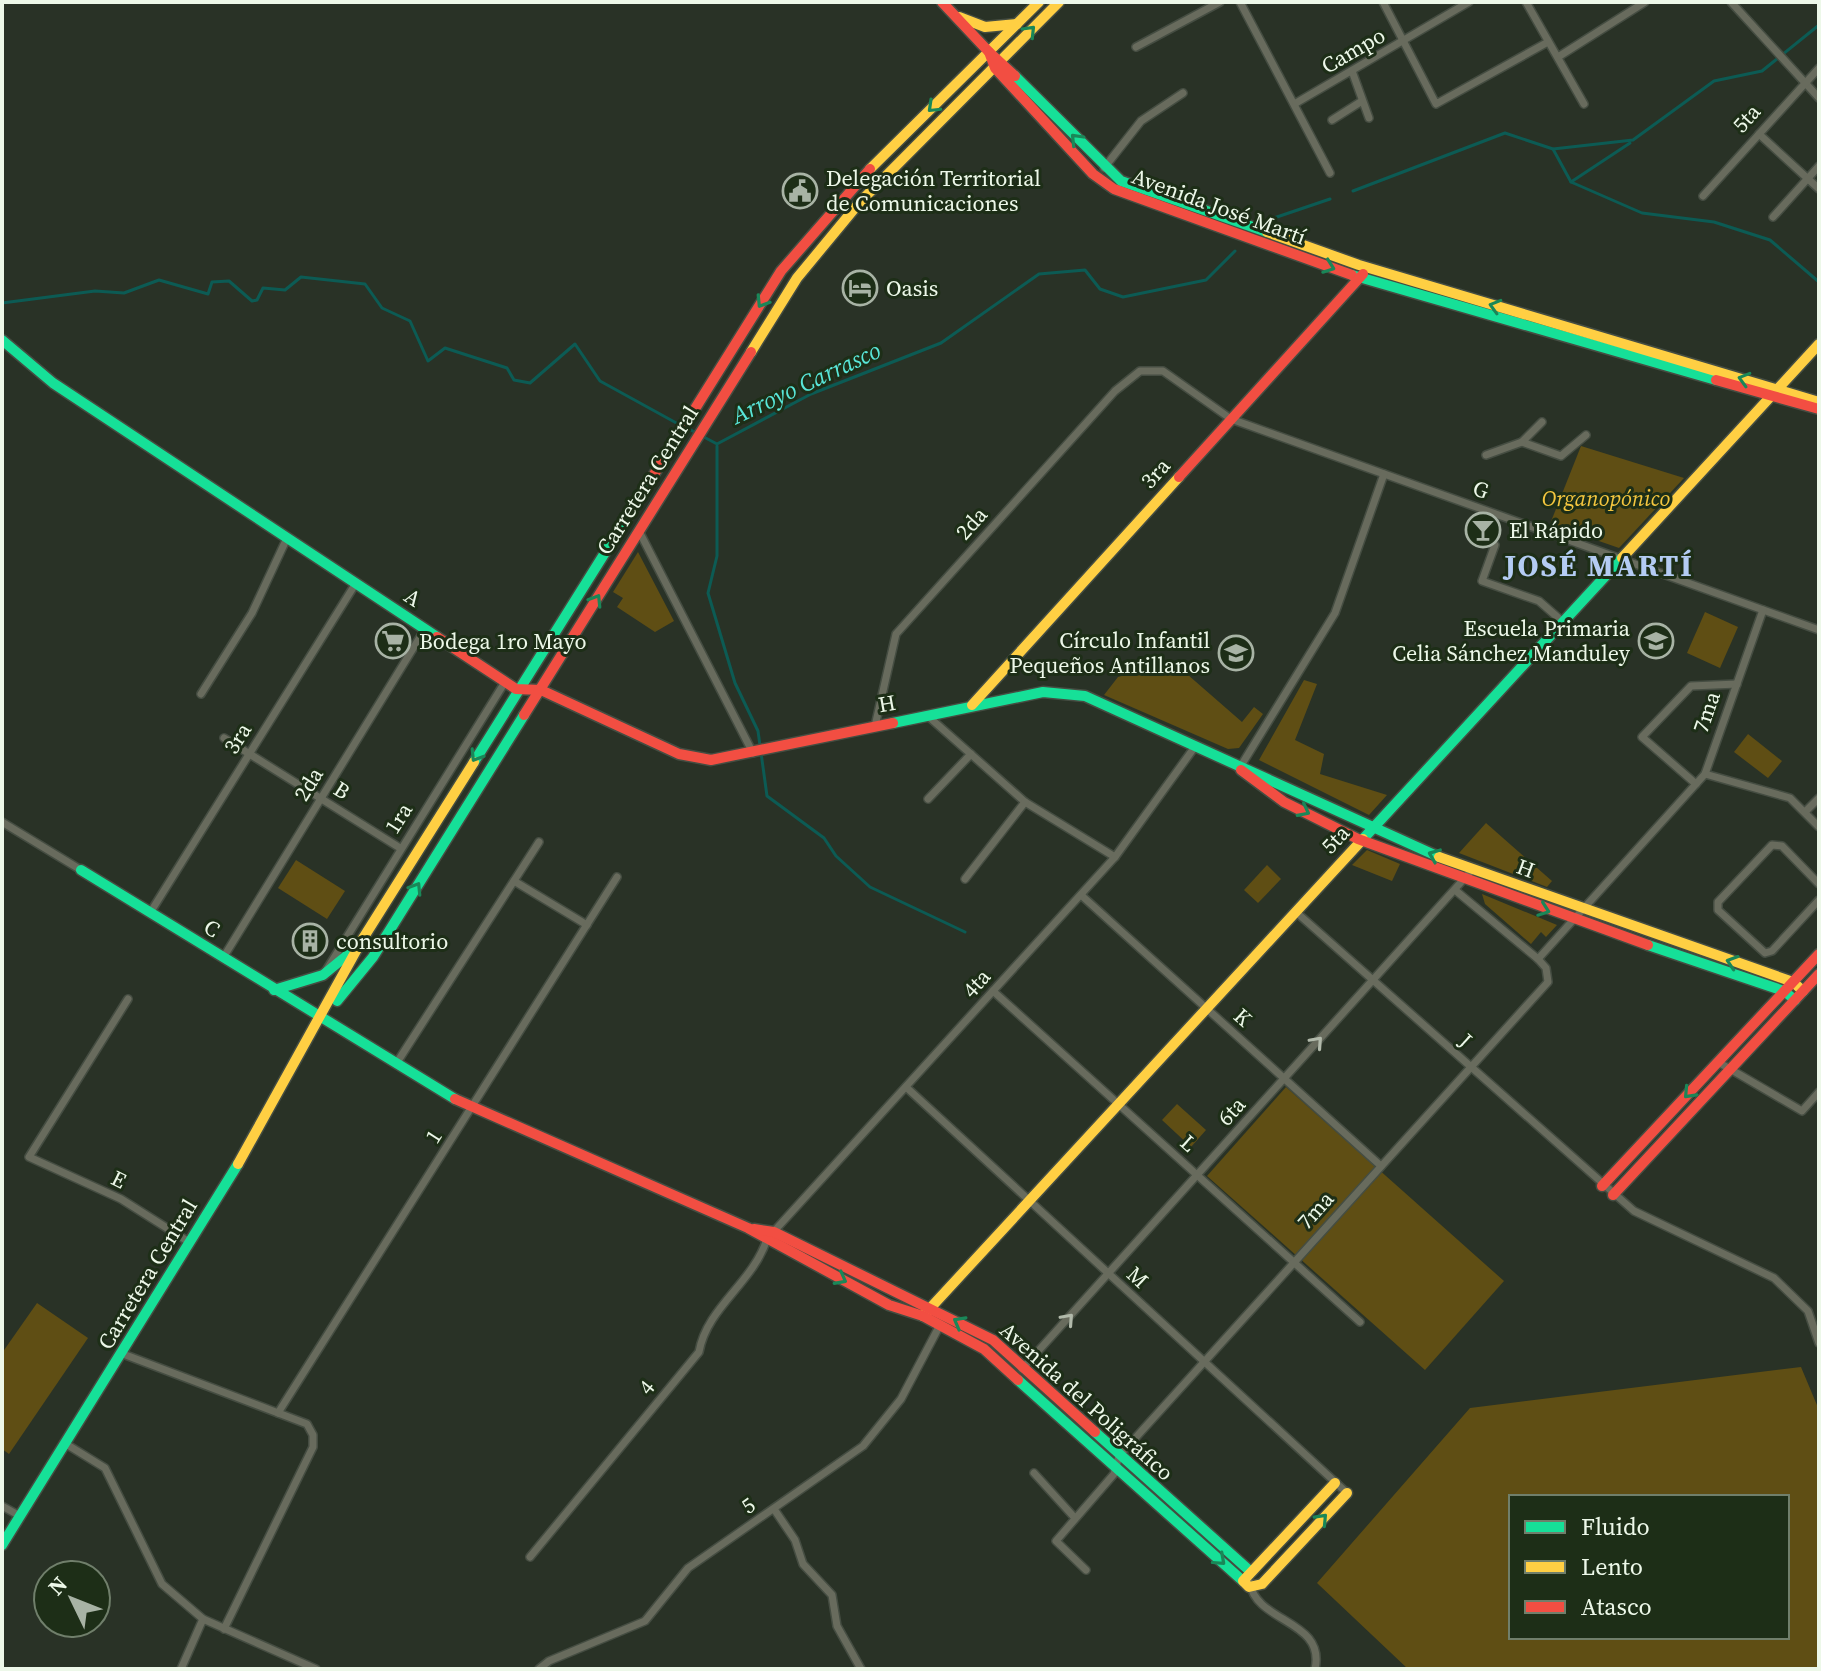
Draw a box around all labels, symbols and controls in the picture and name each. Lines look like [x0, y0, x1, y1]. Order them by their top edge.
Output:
street label: Campo [1315, 20, 1391, 80]
one-way arrow [1021, 26, 1035, 40]
street label: 5ta [1725, 96, 1767, 139]
one-way arrow [928, 97, 942, 112]
one-way arrow [1071, 134, 1085, 148]
street label: Avenida José Martí [1128, 161, 1310, 251]
place label: Delegación Territorial de Comunicaciones [826, 163, 1041, 218]
public building icon: Delegación Territorial de Comunicaciones [781, 172, 819, 210]
one-way arrow [1321, 257, 1335, 274]
hotel icon: Oasis [841, 269, 879, 307]
place label: Oasis [886, 273, 938, 303]
one-way arrow [757, 293, 772, 308]
one-way arrow [1489, 299, 1502, 315]
water label: Arroyo Carrasco [724, 333, 886, 432]
one-way arrow [1738, 372, 1752, 388]
street label: Carretera Central [589, 400, 705, 560]
street label: 3ra [1133, 451, 1177, 495]
street label: G [1469, 472, 1493, 506]
park label: Organopónico [1542, 483, 1671, 513]
street label: 2da [948, 500, 994, 546]
bar icon: El Rápido [1464, 511, 1502, 549]
place label: El Rápido [1509, 515, 1603, 545]
district label: JOSÉ MARTÍ [1502, 545, 1694, 586]
street label: A [399, 580, 428, 614]
one-way arrow [586, 594, 601, 609]
place label: Escuela Primaria Celia Sánchez Manduley [1392, 613, 1631, 668]
supermarket icon: Bodega 1ro Mayo [374, 622, 412, 660]
school or university icon: Escuela Primaria Celia Sánchez Manduley [1637, 622, 1675, 660]
place label: Círculo Infantil Pequeños Antillanos [1010, 625, 1210, 680]
place label: Bodega 1ro Mayo [419, 626, 586, 656]
school or university icon: Círculo Infantil Pequeños Antillanos [1217, 634, 1255, 672]
street label: 7ma [1685, 686, 1727, 737]
street label: H [876, 687, 898, 719]
street label: 3ra [216, 716, 258, 759]
one-way arrow [470, 747, 485, 762]
street label: 2da [286, 761, 330, 807]
street label: B [328, 774, 356, 806]
street label: 1ra [377, 796, 419, 839]
one-way arrow [1296, 801, 1310, 817]
street label: 5ta [1314, 817, 1357, 860]
one-way arrow [1428, 849, 1442, 865]
street label: H [1513, 851, 1539, 885]
one-way arrow [406, 882, 421, 897]
one-way arrow [1536, 900, 1550, 917]
street label: C [198, 912, 226, 944]
building icon: consultorio [291, 922, 329, 960]
place label: consultorio [336, 926, 448, 956]
one-way arrow [1726, 955, 1740, 971]
street label: 4ta [955, 961, 997, 1004]
street label: K [1228, 1001, 1259, 1033]
street label: J [1452, 1025, 1479, 1054]
one-way arrow [1307, 1037, 1322, 1052]
one-way arrow [1684, 1084, 1699, 1098]
street label: 6ta [1210, 1089, 1252, 1132]
street label: 1 [417, 1123, 449, 1149]
street label: L [1174, 1127, 1204, 1159]
street label: E [106, 1163, 132, 1195]
street label: 7ma [1290, 1184, 1341, 1236]
street label: Carretera Central [90, 1193, 204, 1355]
street label: M [1121, 1259, 1155, 1295]
one-way arrow [833, 1270, 847, 1285]
one-way arrow [1058, 1313, 1072, 1328]
street label: Avenida del Poligráfico [994, 1315, 1180, 1487]
one-way arrow [953, 1316, 967, 1331]
street label: 4 [631, 1373, 661, 1401]
street label: 5 [735, 1490, 761, 1520]
legend [1509, 1495, 1789, 1639]
text: Fluido [1581, 1510, 1650, 1543]
one-way arrow [1313, 1514, 1327, 1529]
text: Lento [1581, 1550, 1643, 1583]
one-way arrow [1210, 1551, 1225, 1565]
north arrow [32, 1559, 112, 1639]
text: N [41, 1569, 74, 1601]
text: Atasco [1581, 1590, 1652, 1623]

